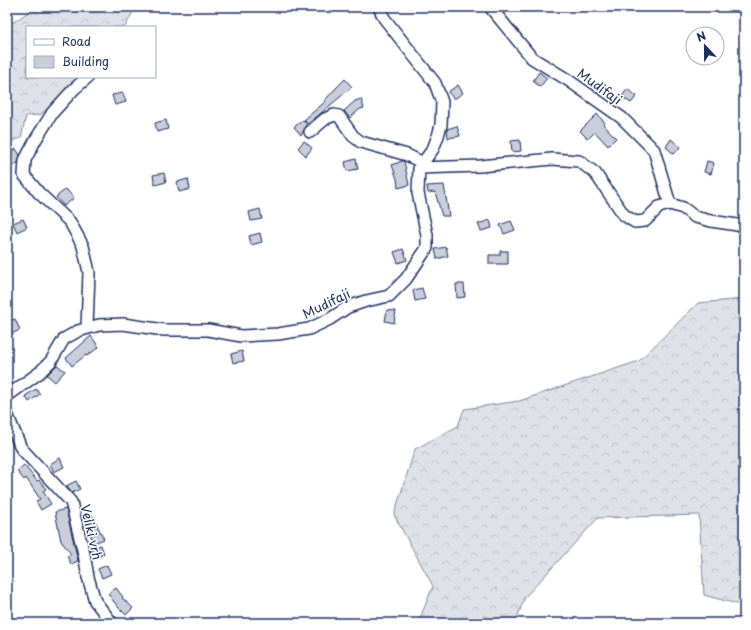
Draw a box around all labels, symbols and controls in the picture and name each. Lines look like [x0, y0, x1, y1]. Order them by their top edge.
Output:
legend [26, 26, 156, 78]
north arrow [685, 26, 725, 66]
text: N [694, 27, 709, 46]
text: Road [62, 32, 91, 50]
text: Building [62, 52, 109, 70]
street label: Mudifaji [574, 63, 626, 109]
street label: Mudifaji [299, 283, 353, 323]
street label: Veliki vrh [76, 502, 108, 562]

